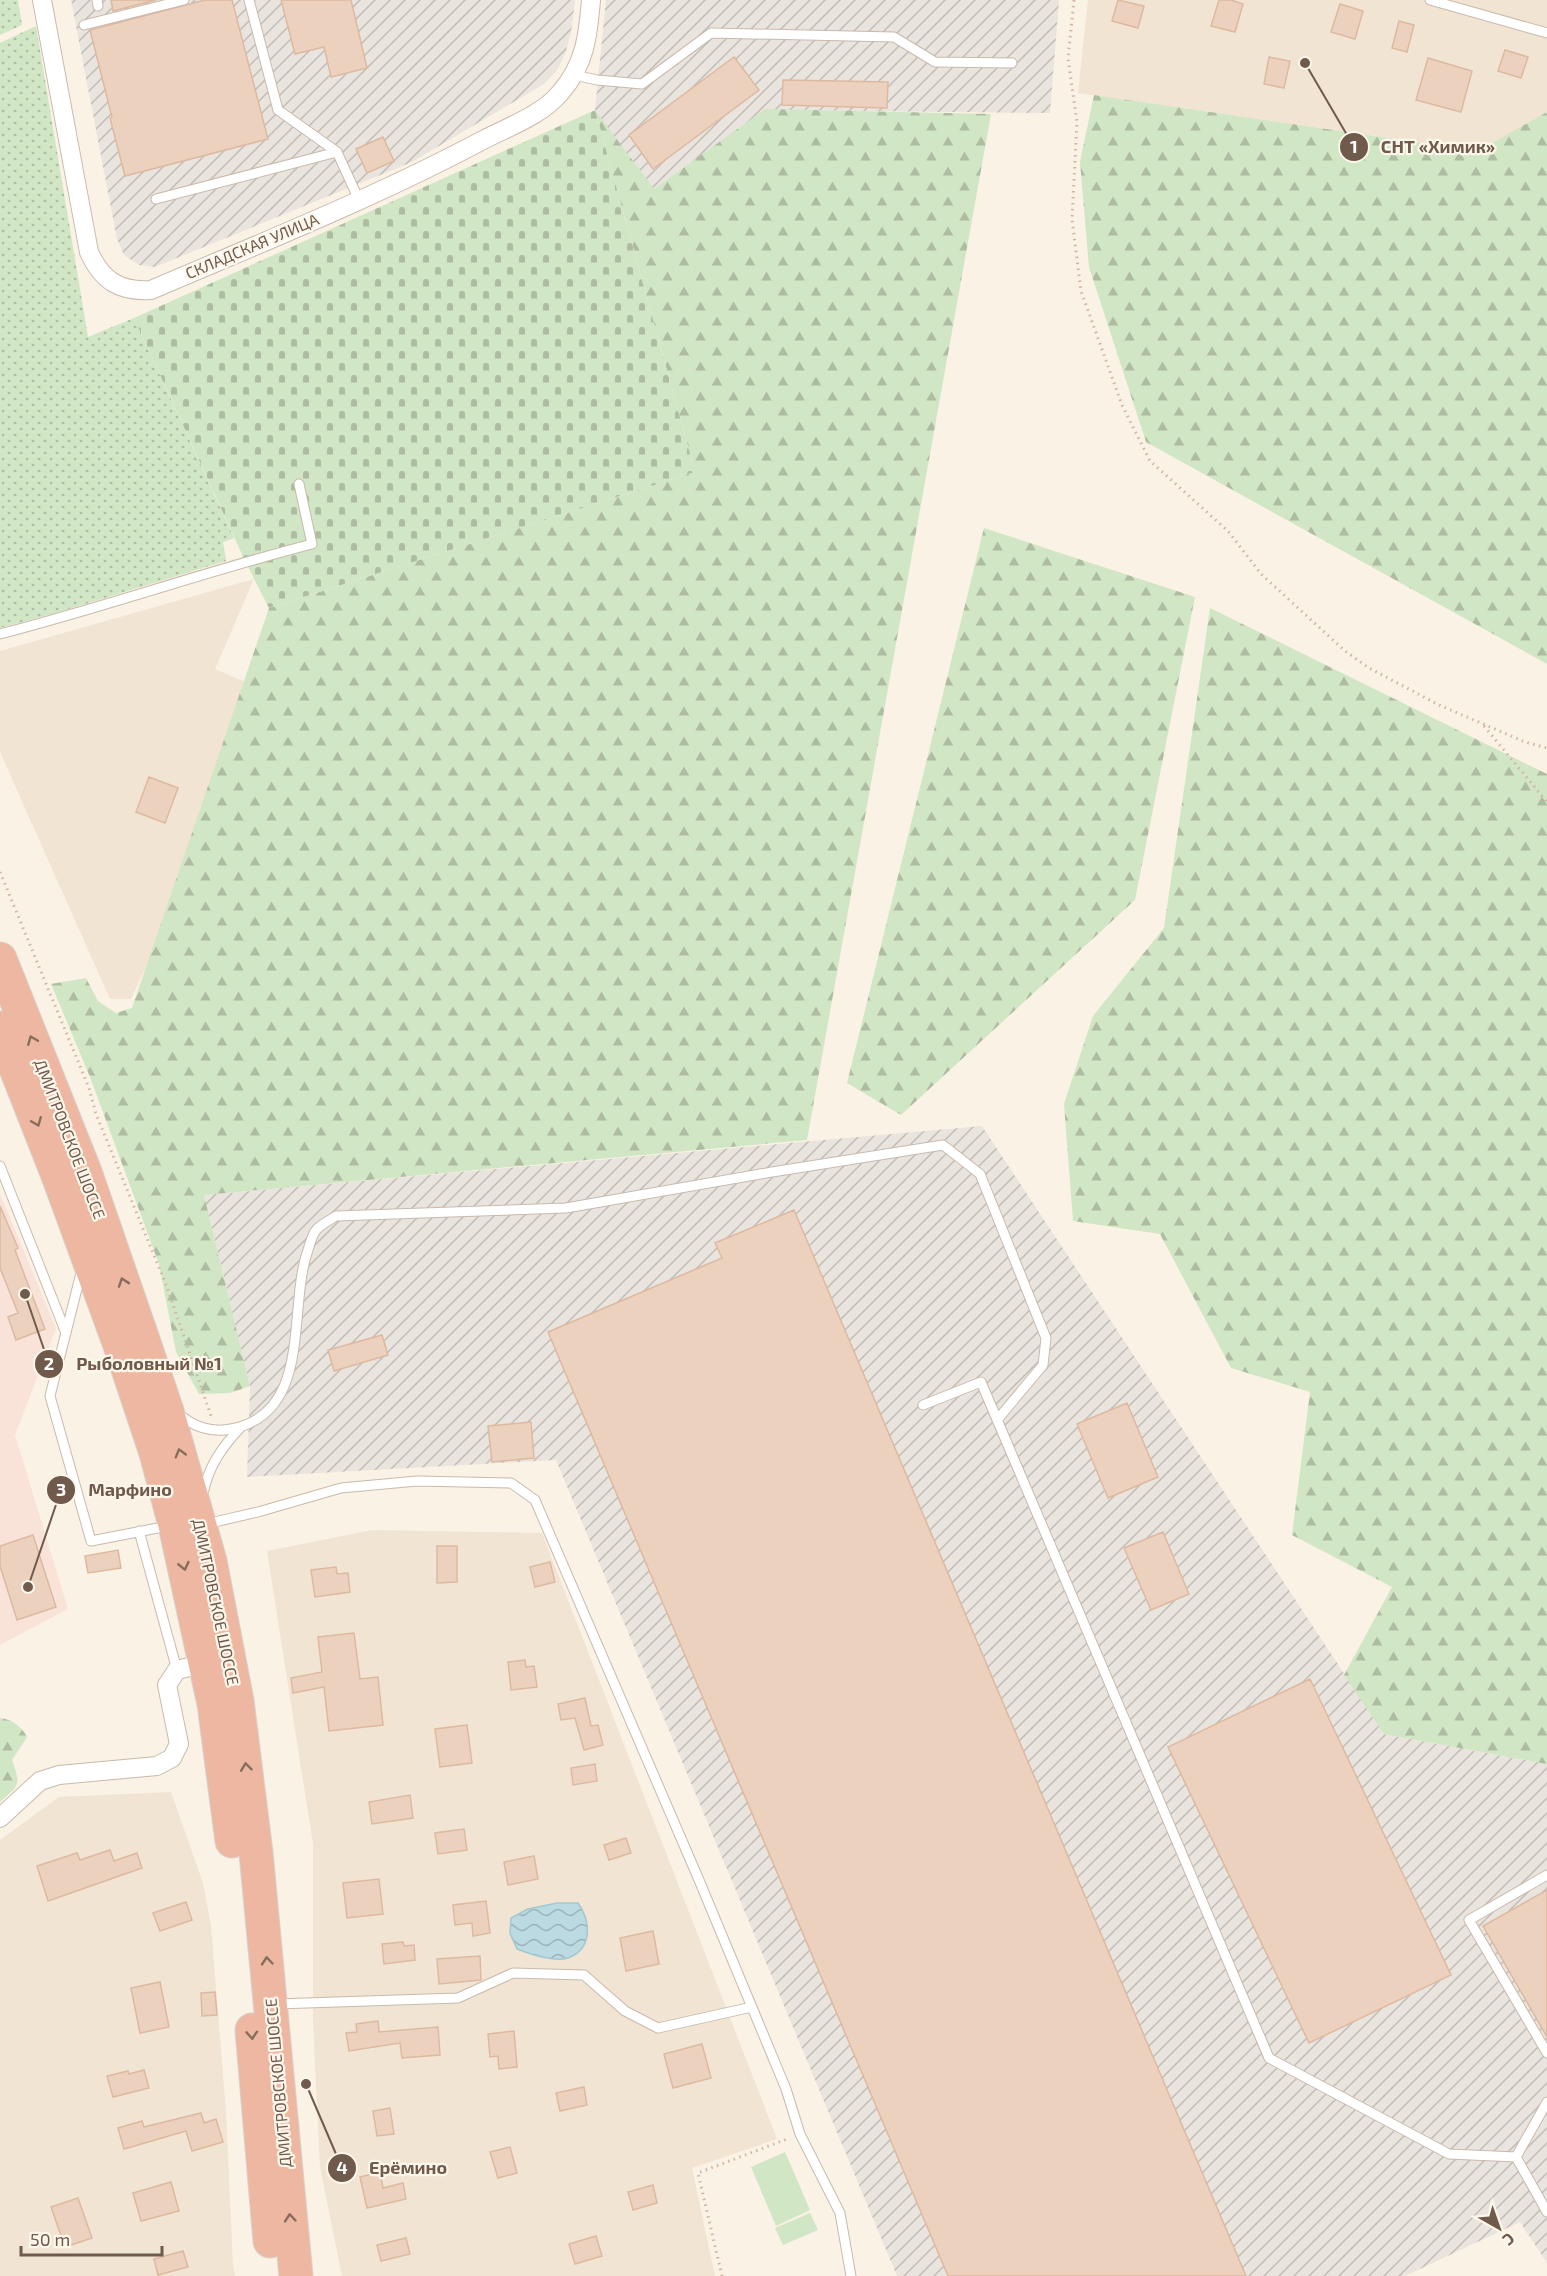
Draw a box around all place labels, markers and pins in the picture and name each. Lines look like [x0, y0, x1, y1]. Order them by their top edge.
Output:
callout: СНТ «Химик» [1339, 129, 1507, 165]
callout: Рыболовный №1 [34, 1346, 234, 1382]
callout: Марфино [46, 1472, 184, 1508]
callout: Ерёмино [327, 2150, 459, 2186]

